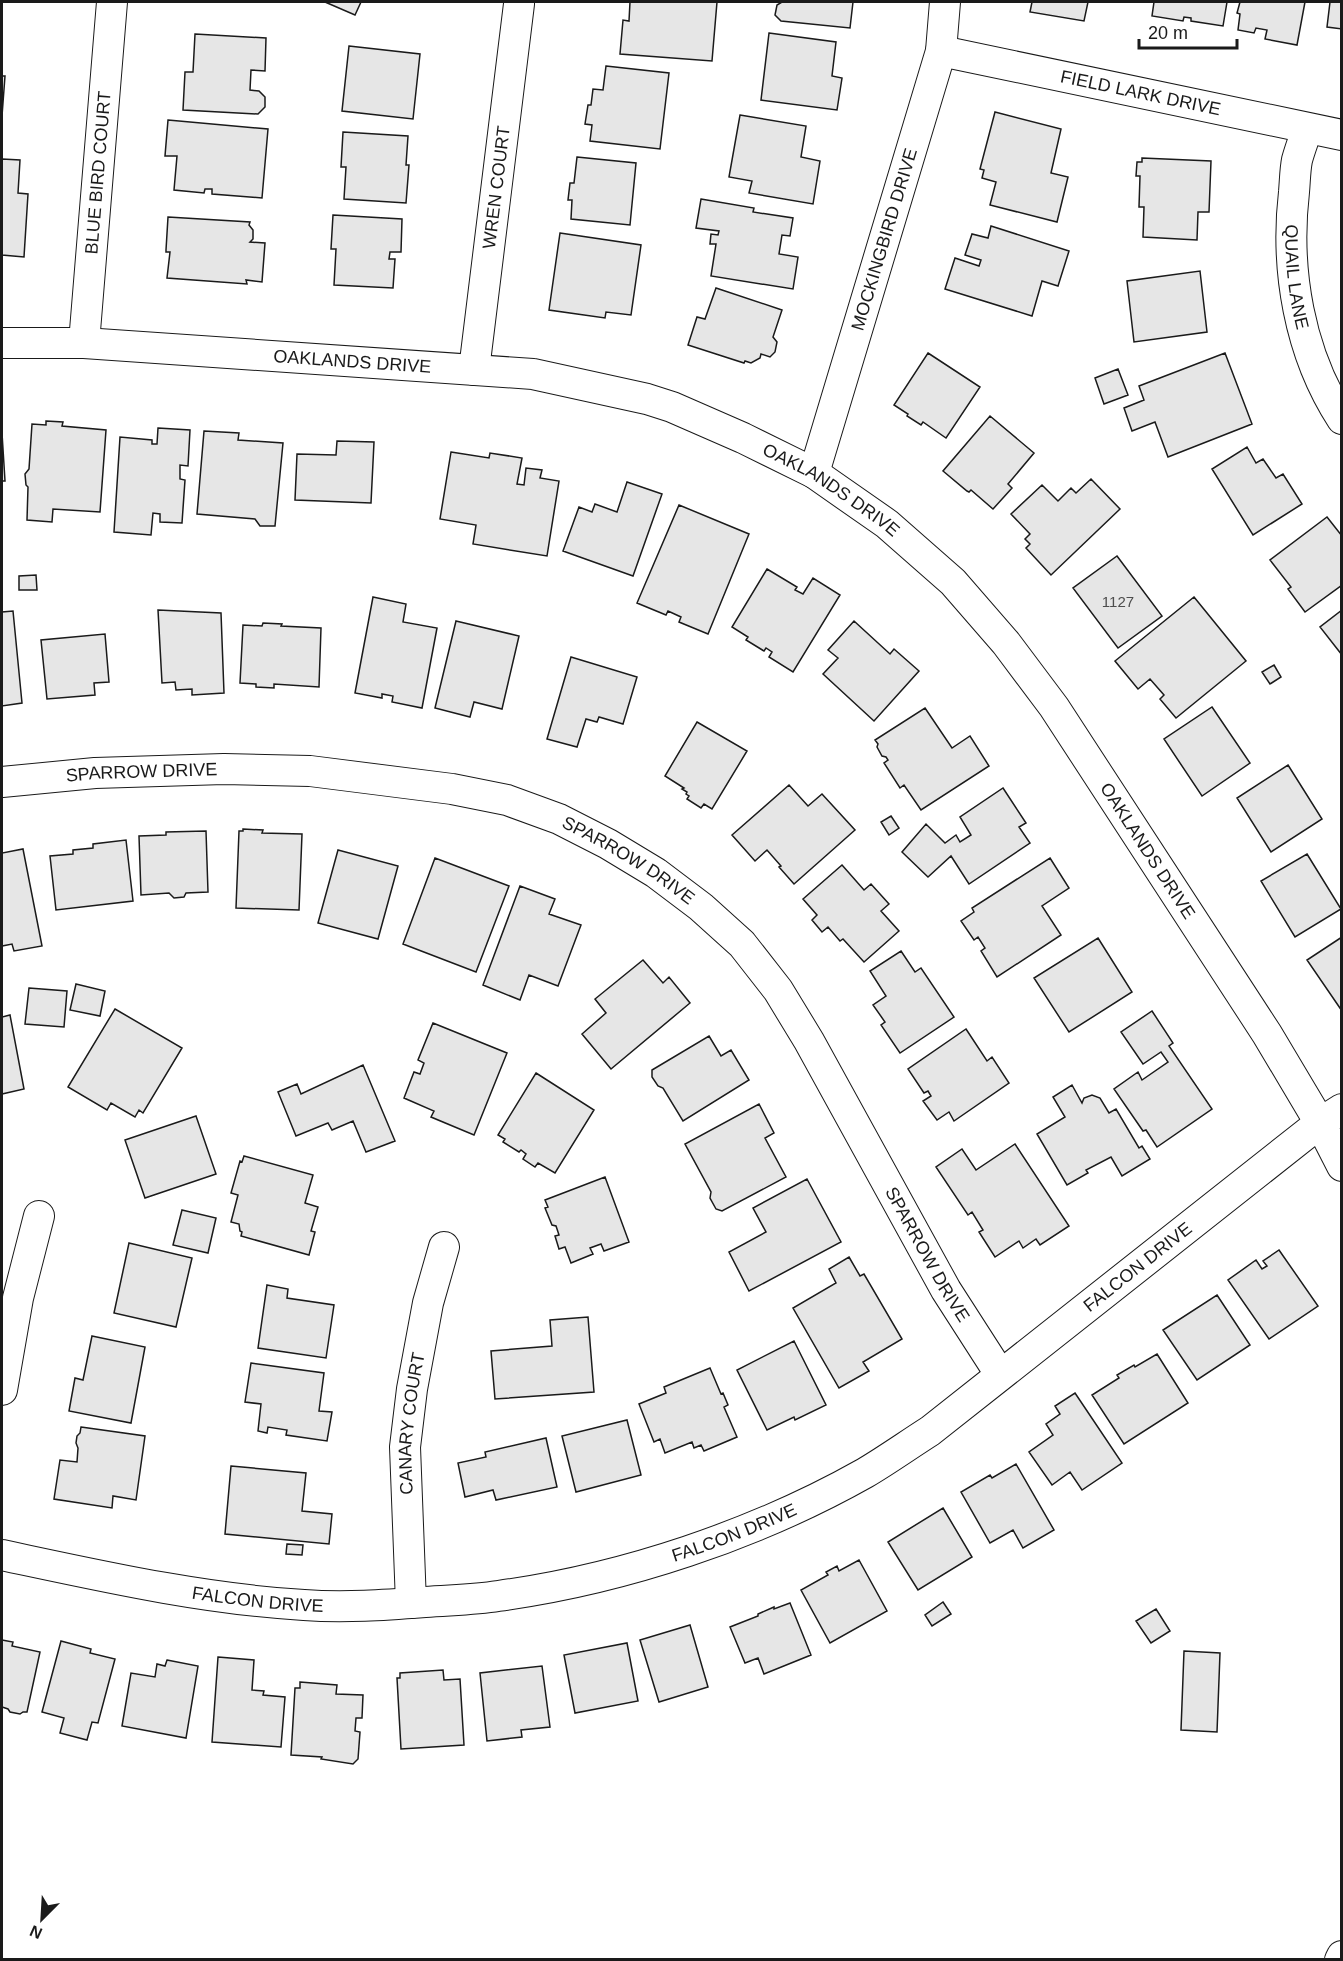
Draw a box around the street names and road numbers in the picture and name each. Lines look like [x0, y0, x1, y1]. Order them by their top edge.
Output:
street label: FIELD LARK DRIVE [1059, 66, 1223, 119]
street label: BLUE BIRD COURT [81, 90, 115, 255]
street label: WREN COURT [479, 125, 514, 250]
street label: MOCKINGBIRD DRIVE [847, 146, 921, 333]
street label: QUAIL LANE [1281, 224, 1313, 331]
street label: OAKLANDS DRIVE [273, 346, 432, 377]
street label: OAKLANDS DRIVE [760, 439, 904, 540]
street label: SPARROW DRIVE [65, 759, 218, 786]
street label: OAKLANDS DRIVE [1096, 779, 1199, 923]
street label: SPARROW DRIVE [559, 812, 698, 909]
street label: SPARROW DRIVE [881, 1184, 974, 1325]
street label: FALCON DRIVE [1080, 1218, 1196, 1316]
street label: CANARY COURT [395, 1351, 429, 1495]
street label: FALCON DRIVE [669, 1499, 800, 1566]
street label: FALCON DRIVE [191, 1583, 324, 1616]

